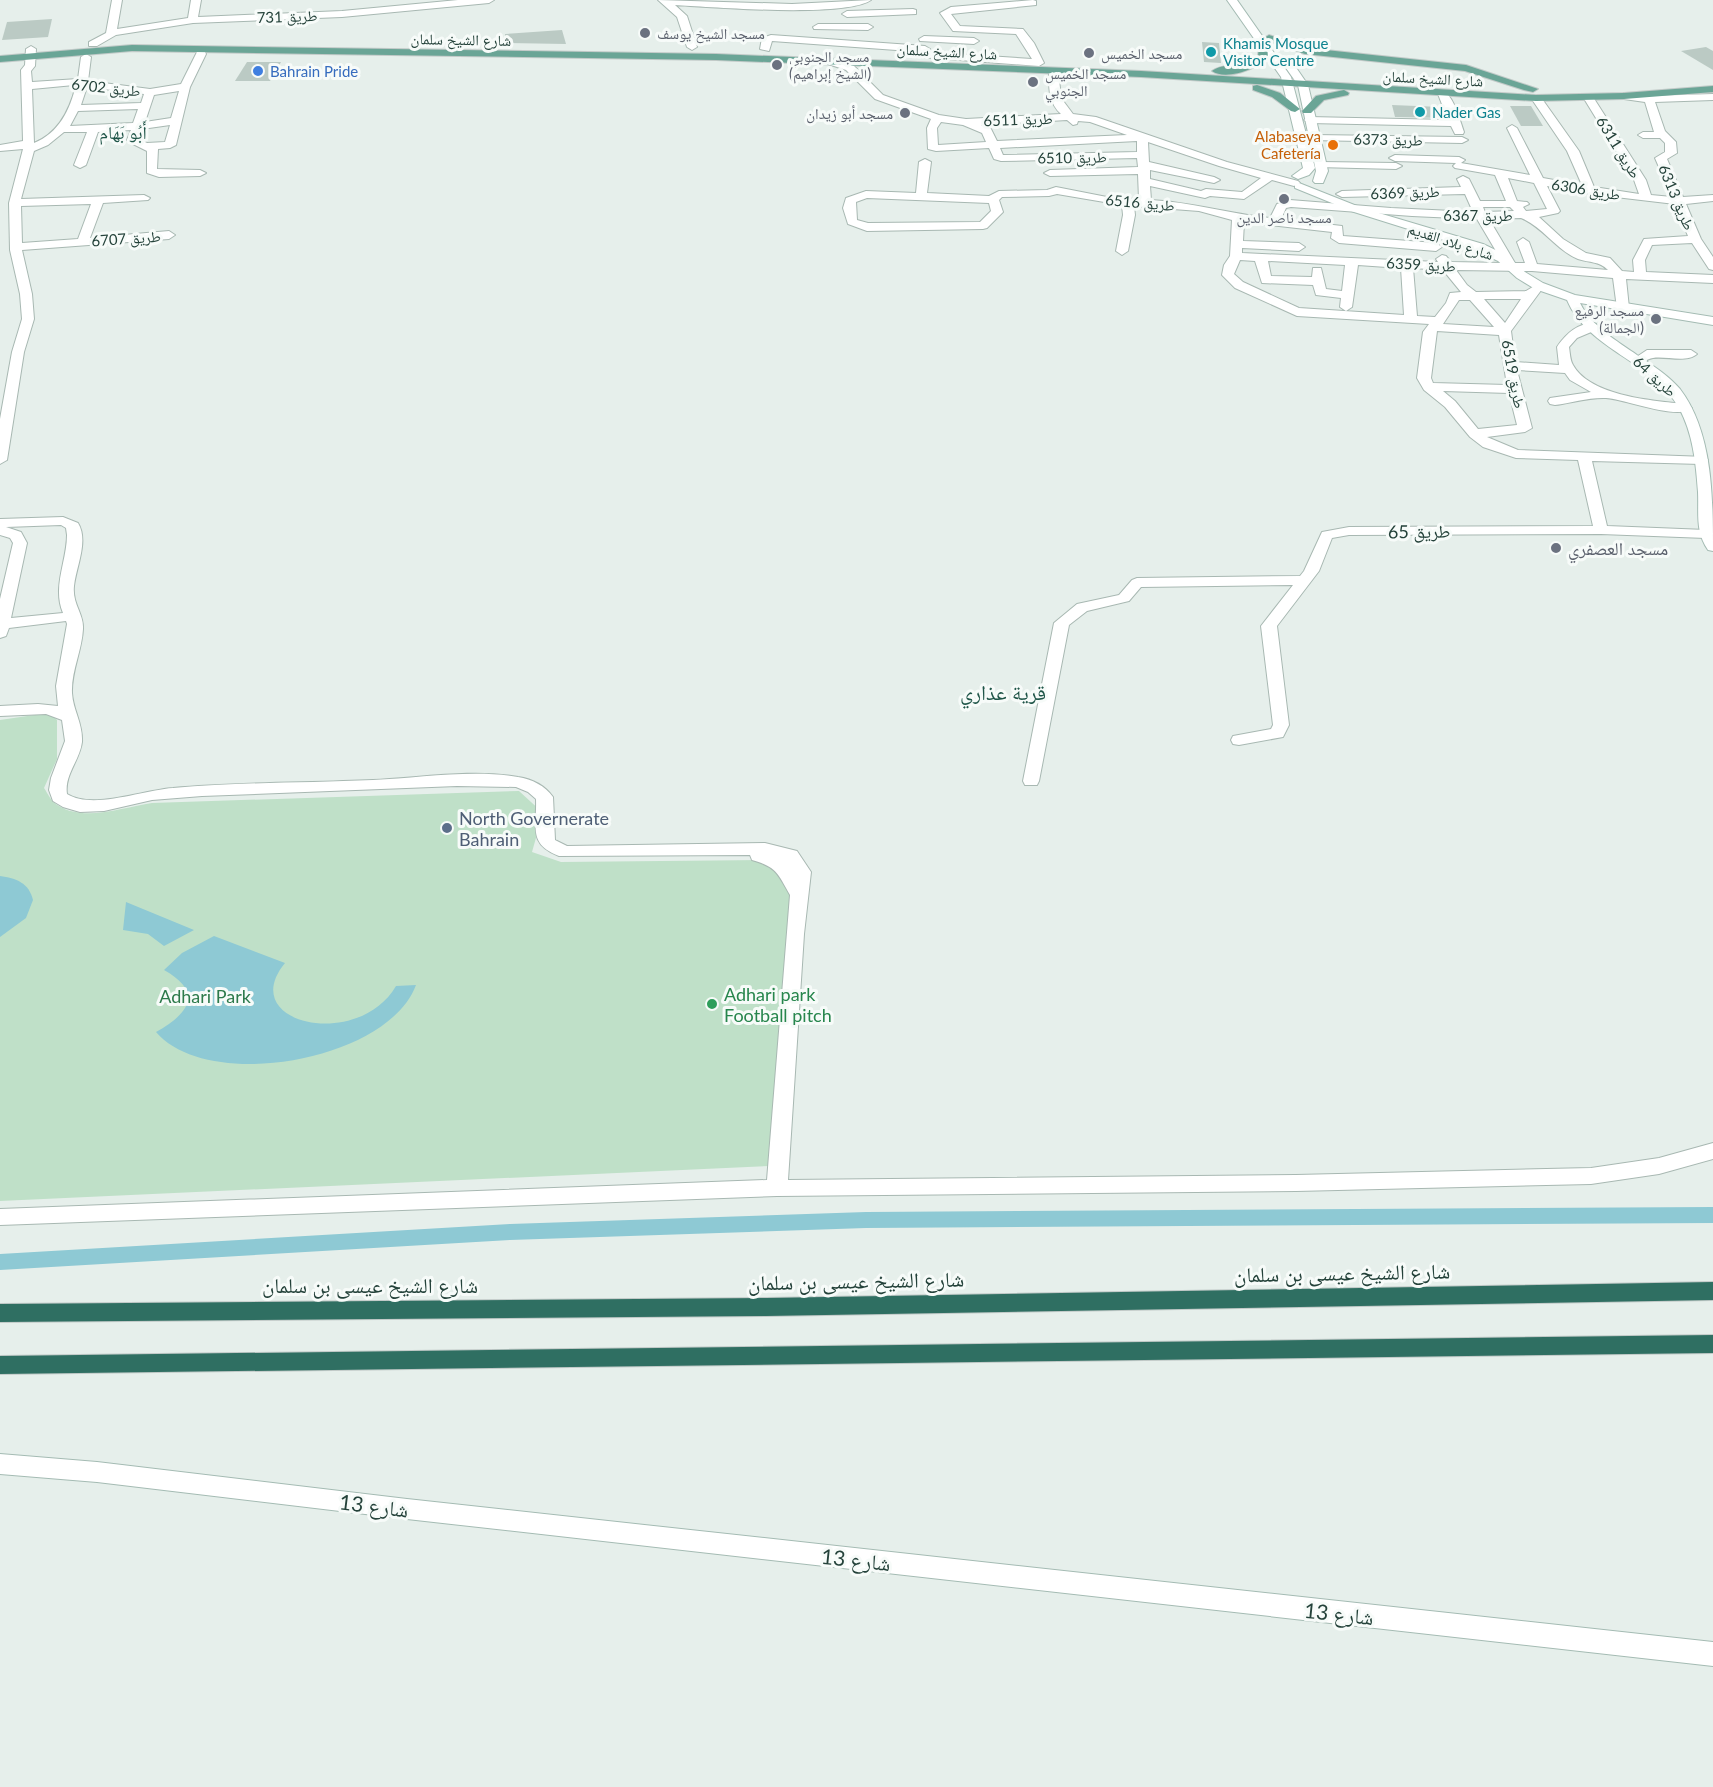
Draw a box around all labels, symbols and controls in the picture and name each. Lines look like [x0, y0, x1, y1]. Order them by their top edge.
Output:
street label: طريق 731 [256, 6, 318, 28]
place label: مسجد الشيخ يوسف [657, 24, 765, 44]
marker: مسجد الشيخ يوسف [638, 26, 652, 40]
street label: شارع الشيخ سلمان [411, 29, 512, 51]
place label: Khamis Mosque Visitor Centre [1223, 34, 1328, 69]
street label: شارع الشيخ سلمان [896, 39, 998, 65]
place label: مسجد الخميس [1101, 44, 1182, 64]
marker: Khamis Mosque Visitor Centre [1204, 45, 1218, 59]
marker: مسجد الخميس [1082, 46, 1096, 60]
place label: مسجد الجنوبي (الشيخ إبراهيم) [789, 47, 871, 84]
marker: مسجد الجنوبي (الشيخ إبراهيم) [770, 58, 784, 72]
place label: Bahrain Pride [270, 62, 358, 80]
marker: Bahrain Pride [251, 64, 265, 78]
place label: مسجد الخميس الجنوبي [1045, 64, 1126, 103]
street label: شارع الشيخ سلمان [1382, 66, 1484, 92]
street label: طريق 6702 [70, 74, 142, 102]
marker: مسجد الخميس الجنوبي [1026, 75, 1040, 89]
place label: Nader Gas [1432, 103, 1501, 121]
place label: مسجد أبو زيدان [806, 104, 893, 124]
marker: Nader Gas [1413, 105, 1427, 119]
marker: مسجد أبو زيدان [898, 106, 912, 120]
street label: طريق 6511 [983, 109, 1053, 131]
street label: طريق 6311 [1591, 113, 1645, 182]
district label: أَبُو بَهَام [99, 120, 147, 145]
place label: Alabaseya Cafetería [1255, 127, 1321, 162]
street label: طريق 6373 [1353, 129, 1423, 151]
marker: Alabaseya Cafetería [1326, 138, 1340, 152]
street label: طريق 6510 [1037, 147, 1107, 169]
street label: طريق 6313 [1653, 162, 1699, 233]
street label: طريق 6306 [1550, 175, 1622, 205]
street label: طريق 6369 [1370, 182, 1440, 204]
street label: طريق 6516 [1104, 190, 1175, 216]
marker: مسجد ناصر الدين [1277, 192, 1291, 206]
street label: طريق 6367 [1443, 206, 1513, 226]
place label: مسجد ناصر الدين [1236, 208, 1332, 228]
street label: شارع بلاد القديم [1406, 219, 1496, 265]
street label: طريق 6707 [91, 227, 161, 251]
street label: طريق 6359 [1386, 253, 1456, 277]
place label: مسجد الرفيع (الجمالة) [1575, 301, 1644, 336]
marker: مسجد الرفيع (الجمالة) [1649, 312, 1663, 326]
street label: طريق 6519 [1497, 338, 1529, 410]
street label: طريق 64 [1628, 352, 1680, 402]
street label: طريق 65 [1388, 519, 1450, 544]
place label: مسجد العصفري [1568, 537, 1668, 564]
marker: مسجد العصفري [1549, 541, 1563, 555]
district label: قرية عذاري [960, 679, 1046, 709]
place label: North Governerate Bahrain [459, 807, 609, 850]
marker: North Governerate Bahrain [440, 821, 454, 835]
place label: Adhari park Football pitch [724, 983, 832, 1026]
park label: Adhari Park [159, 985, 252, 1007]
marker: Adhari park Football pitch [705, 997, 719, 1011]
street label: شارع الشيخ عيسى بن سلمان [1234, 1258, 1450, 1288]
street label: شارع الشيخ عيسى بن سلمان [748, 1266, 964, 1296]
street label: شارع الشيخ عيسى بن سلمان [262, 1272, 478, 1299]
street label: شارع 13 [338, 1488, 410, 1524]
street label: شارع 13 [820, 1543, 892, 1577]
street label: شارع 13 [1303, 1597, 1375, 1631]

